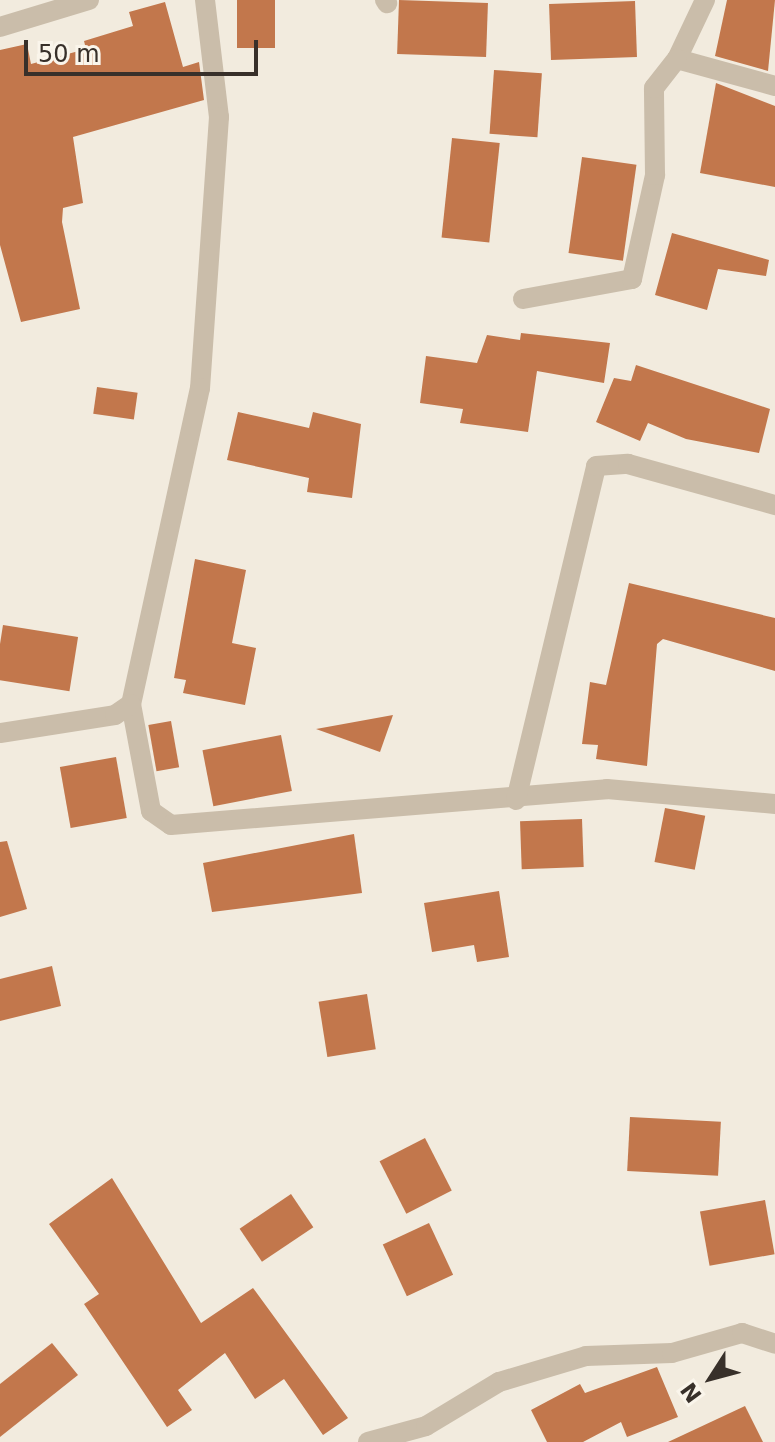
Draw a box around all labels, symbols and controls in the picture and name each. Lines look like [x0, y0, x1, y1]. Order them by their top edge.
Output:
scale bar [28, 24, 262, 74]
text: 50 m [38, 40, 100, 68]
north arrow [671, 1338, 751, 1418]
text: N [676, 1378, 707, 1407]

